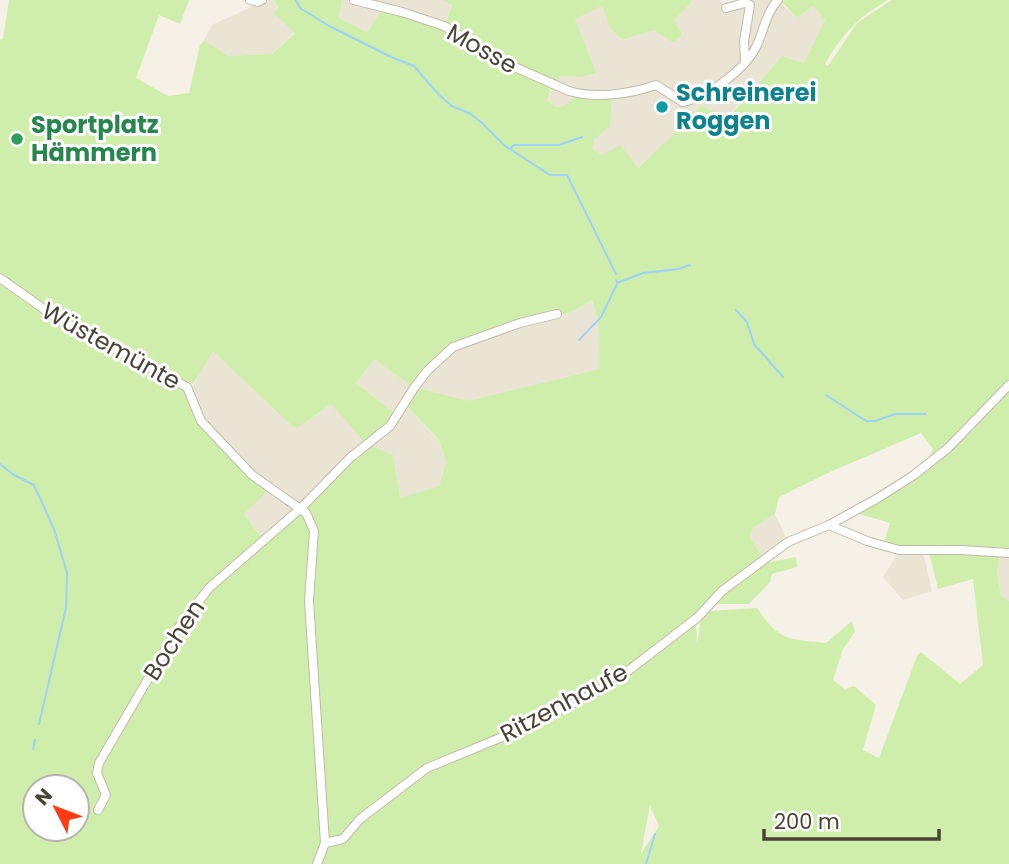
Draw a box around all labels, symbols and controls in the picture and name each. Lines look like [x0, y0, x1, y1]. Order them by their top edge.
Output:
street label: Mosse [441, 16, 523, 81]
place label: Schreinerei Roggen [676, 76, 817, 137]
marker: Schreinerei Roggen [654, 99, 670, 115]
place label: Sportplatz Hämmern [31, 108, 159, 169]
marker: Sportplatz Hämmern [9, 131, 25, 147]
street label: Wüstemünte [36, 294, 187, 397]
street label: Bochen [135, 593, 212, 687]
street label: Ritzenhaufe [494, 655, 633, 750]
north arrow [21, 773, 91, 843]
text: N [29, 783, 59, 811]
scale bar [764, 798, 939, 842]
text: 200 m [774, 807, 840, 836]

